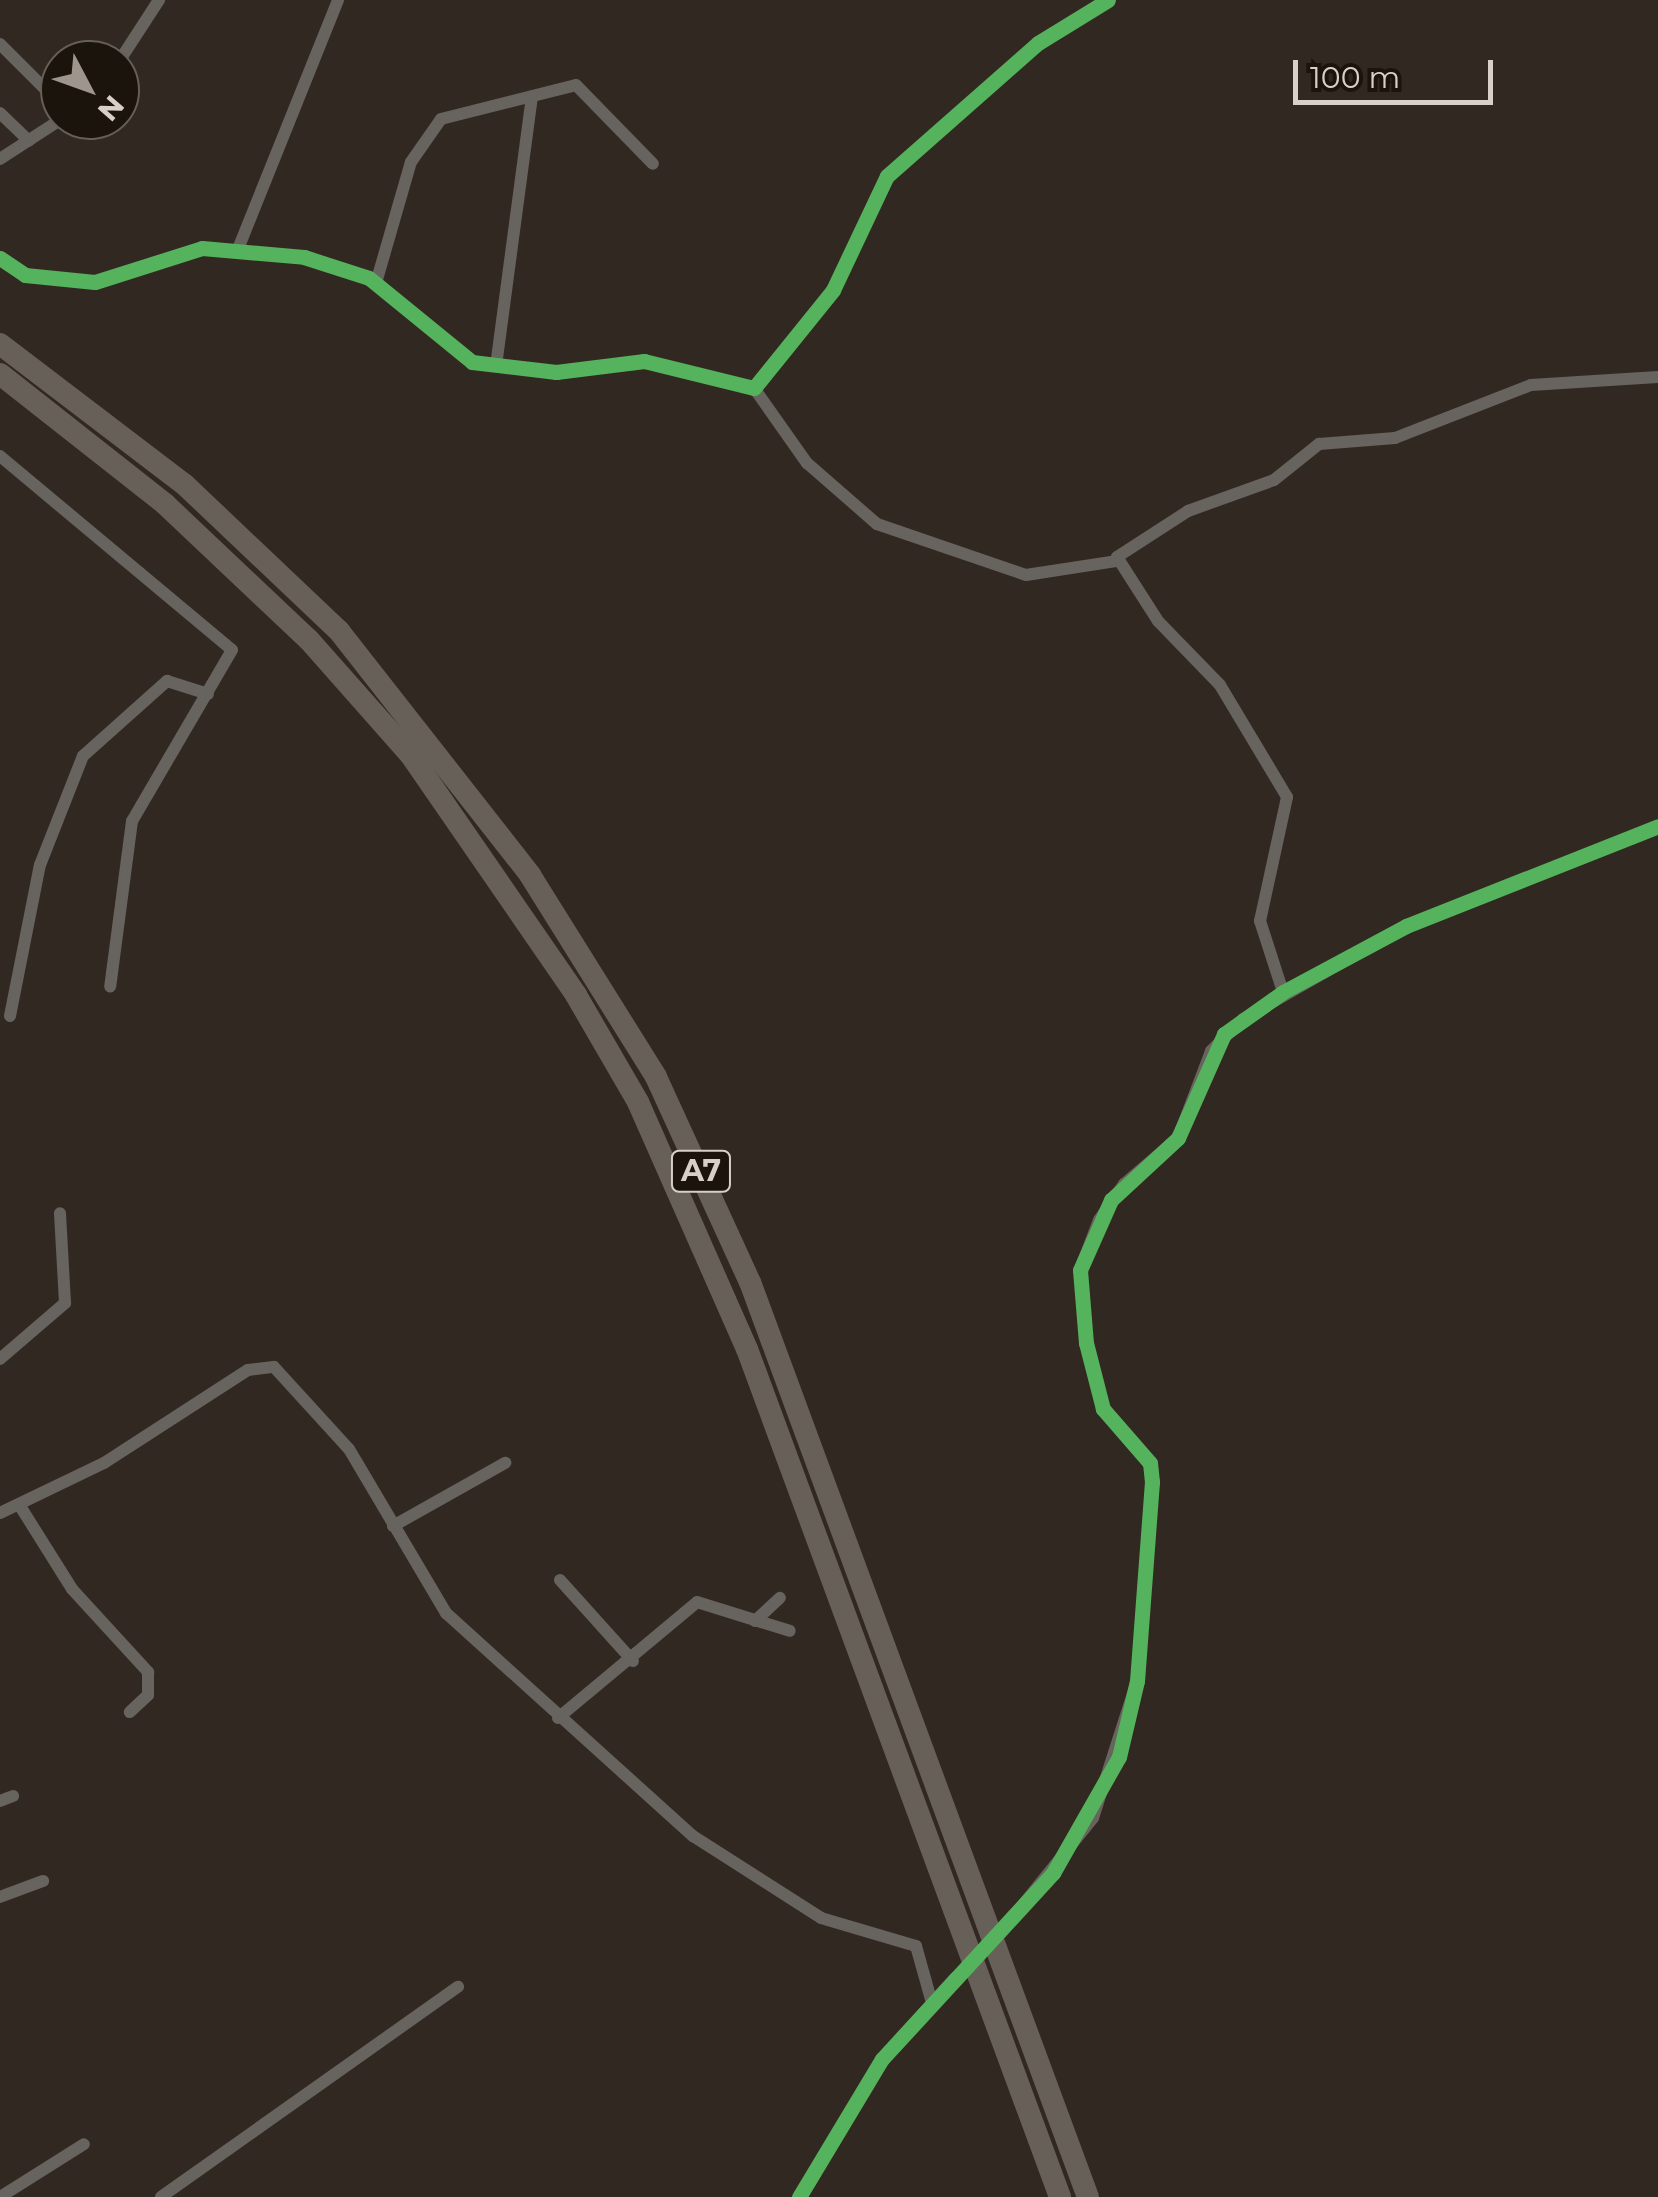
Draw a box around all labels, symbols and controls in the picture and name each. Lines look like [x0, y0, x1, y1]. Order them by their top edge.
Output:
north arrow [40, 40, 140, 140]
scale bar [1298, 40, 1498, 102]
text: 100 m [1310, 59, 1400, 96]
text: N [91, 89, 131, 128]
road number: A7 [668, 1146, 734, 1196]

